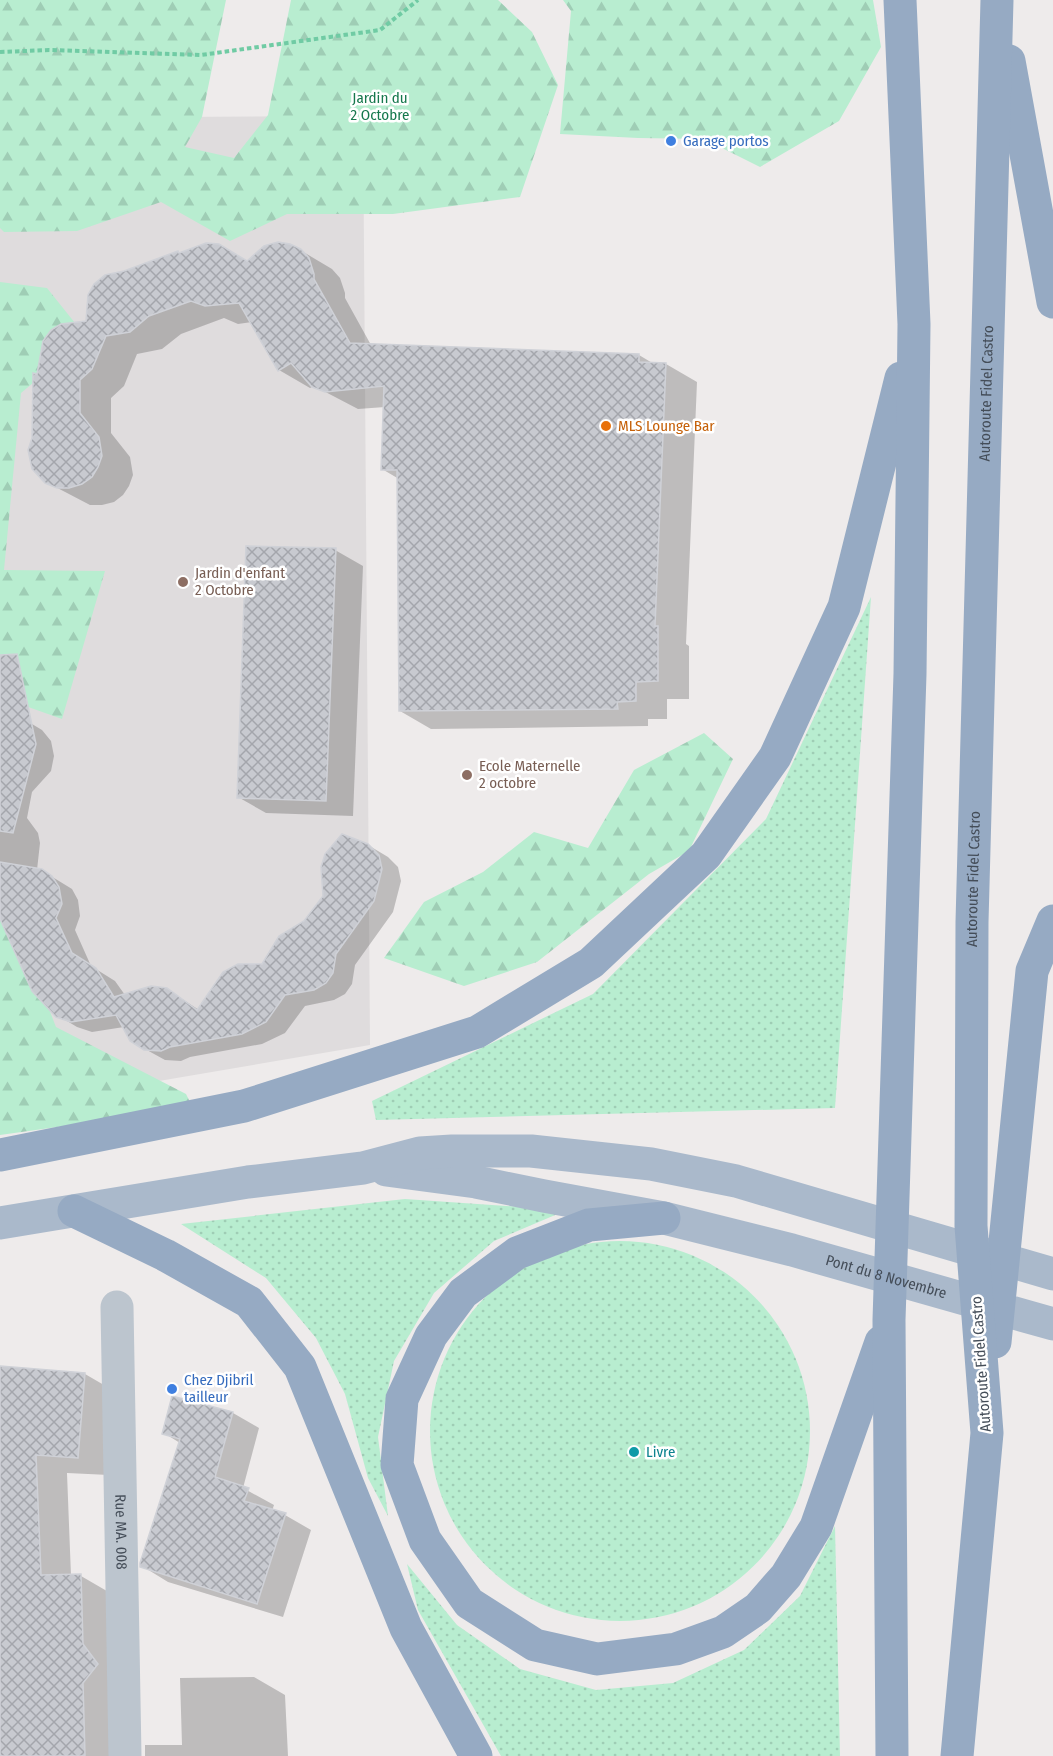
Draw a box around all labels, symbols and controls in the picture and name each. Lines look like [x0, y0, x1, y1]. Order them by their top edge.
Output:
park label: Jardin du 2 Octobre [351, 89, 409, 124]
place label: Garage portos [683, 132, 769, 150]
marker: Garage portos [664, 134, 678, 148]
street label: Autoroute Fidel Castro [975, 325, 997, 462]
place label: MLS Lounge Bar [618, 417, 715, 435]
marker: MLS Lounge Bar [599, 419, 613, 433]
place label: Jardin d'enfant 2 Octobre [195, 564, 285, 599]
marker: Jardin d'enfant 2 Octobre [176, 575, 190, 589]
place label: Ecole Maternelle 2 octobre [479, 757, 581, 792]
marker: Ecole Maternelle 2 octobre [460, 768, 474, 782]
street label: Autoroute Fidel Castro [963, 811, 984, 947]
street label: Pont du 8 Novembre [824, 1251, 949, 1302]
street label: Autoroute Fidel Castro [967, 1295, 995, 1432]
place label: Chez Djibril tailleur [184, 1371, 253, 1406]
marker: Chez Djibril tailleur [165, 1382, 179, 1396]
place label: Livre [646, 1443, 675, 1461]
marker: Livre [627, 1445, 641, 1459]
street label: Rue MA. 008 [111, 1494, 131, 1570]

